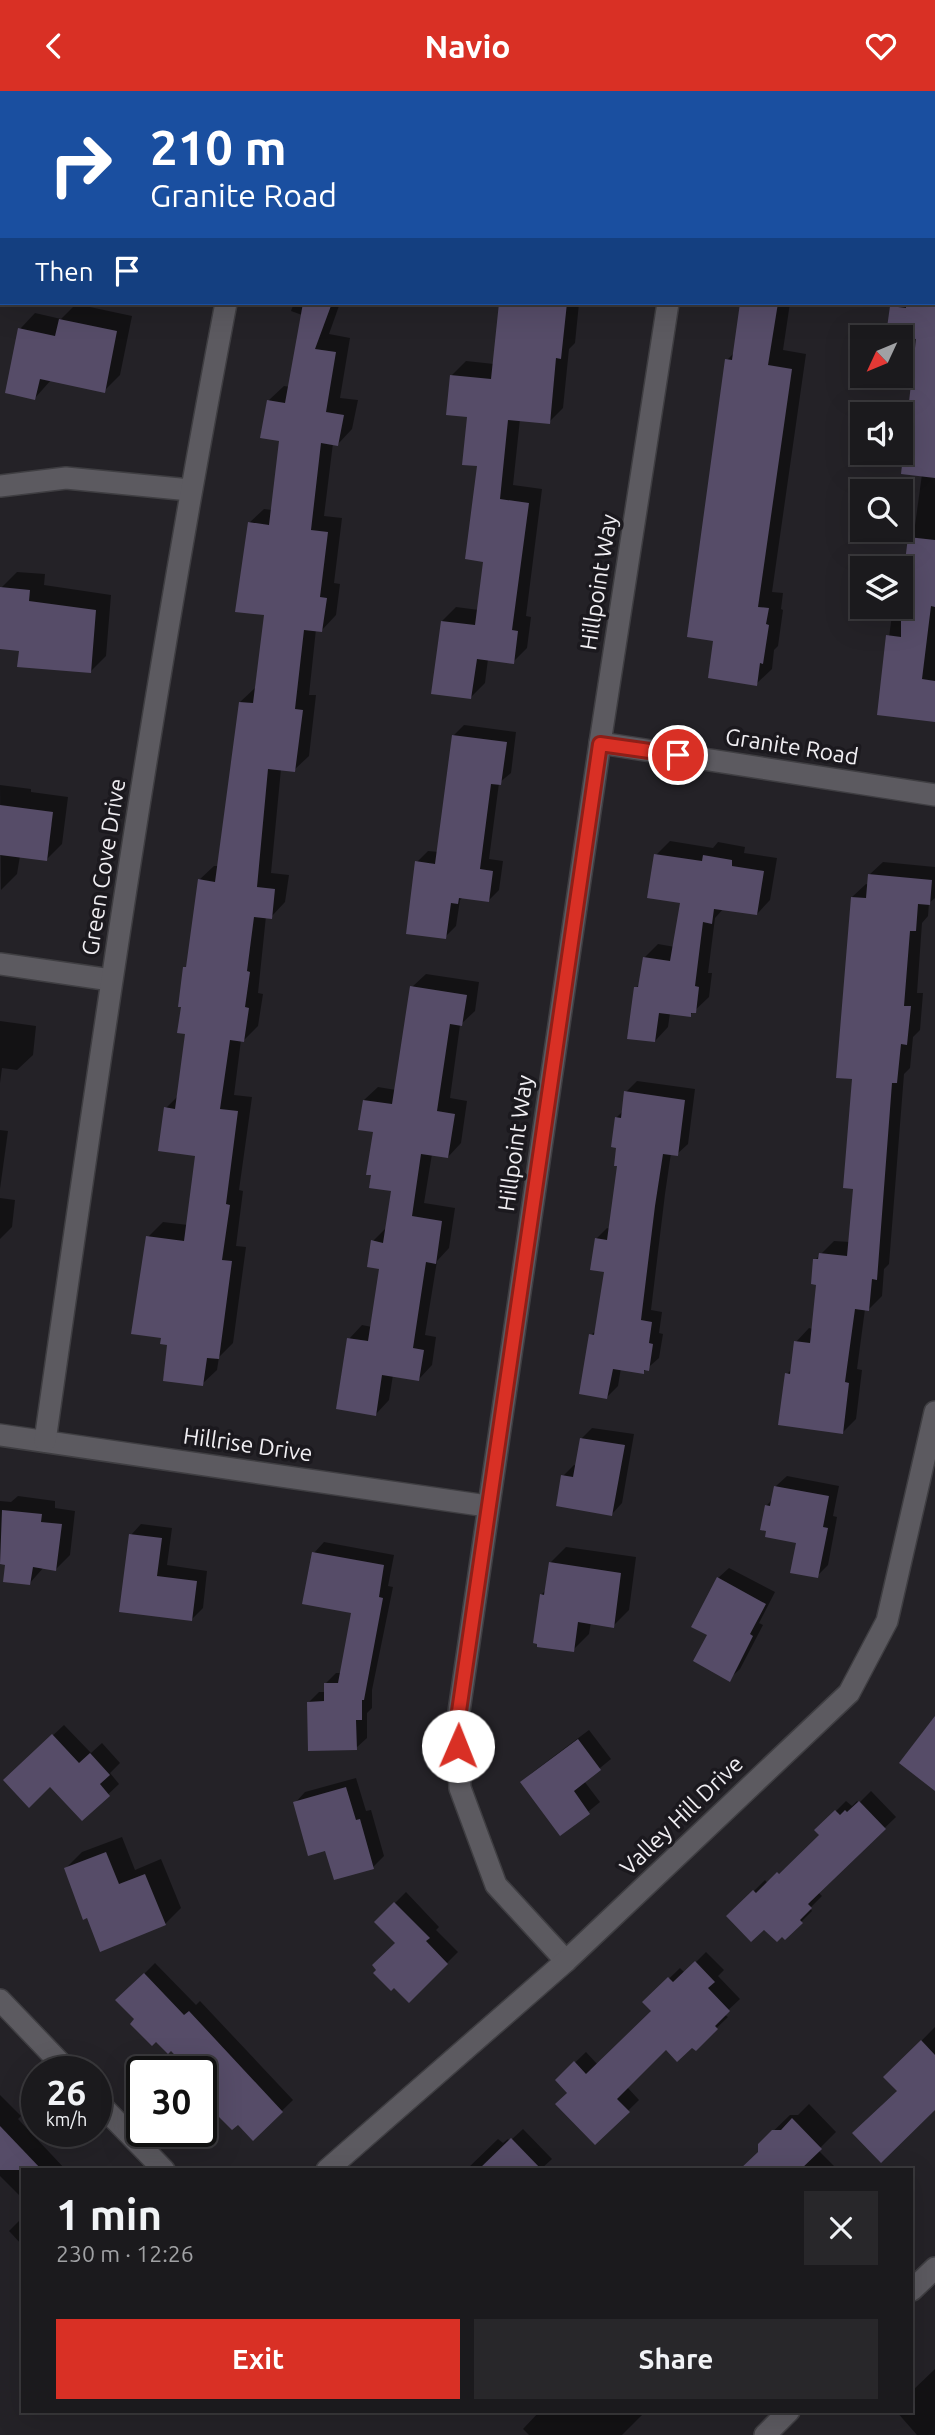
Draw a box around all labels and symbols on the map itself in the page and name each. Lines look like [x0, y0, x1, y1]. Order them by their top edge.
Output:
north arrow [850, 325, 914, 389]
street label: Hillpoint Way [575, 512, 621, 652]
street label: Granite Road [724, 723, 860, 769]
pin [648, 725, 708, 785]
street label: Green Cove Drive [77, 777, 129, 957]
street label: Hillpoint Way [493, 1073, 537, 1213]
street label: Hillrise Drive [182, 1423, 314, 1465]
position arrow [421, 1709, 495, 1783]
street label: Valley Hill Drive [615, 1750, 747, 1880]
speed limit sign: 30 [126, 2056, 217, 2147]

